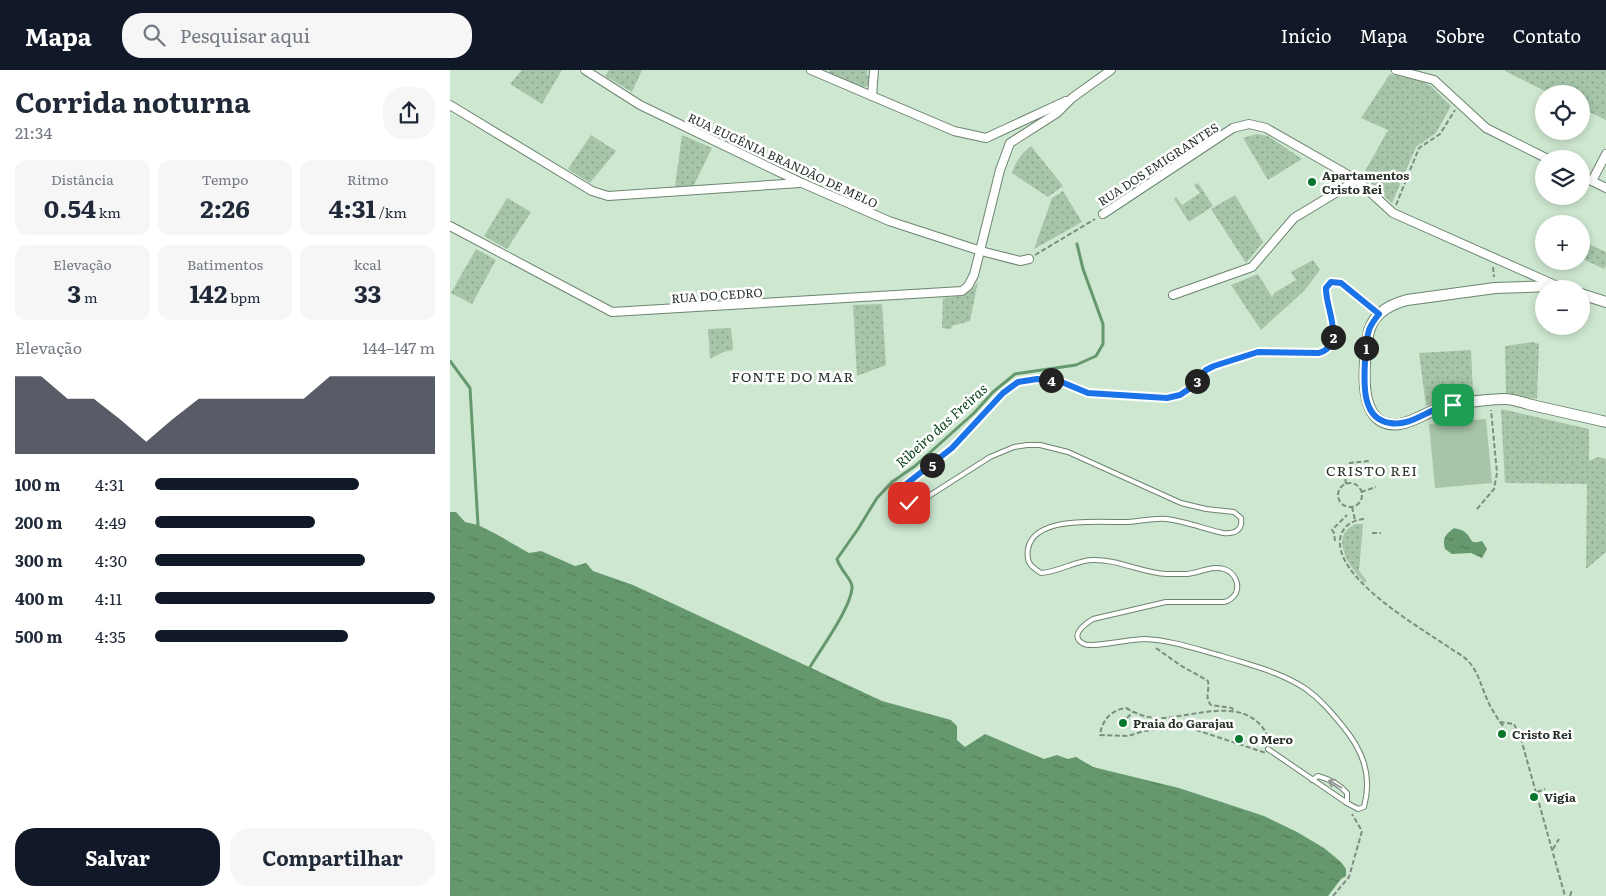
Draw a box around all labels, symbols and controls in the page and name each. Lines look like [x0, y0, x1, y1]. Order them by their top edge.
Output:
search box [122, 13, 472, 58]
text: Mapa [25, 18, 92, 53]
icon: search [140, 21, 168, 49]
text: Pesquisar aqui [180, 21, 310, 49]
text: Início [1281, 22, 1331, 49]
text: Mapa [1359, 22, 1407, 49]
text: Sobre [1435, 22, 1485, 49]
text: Contato [1513, 22, 1581, 49]
text: Corrida noturna [15, 80, 251, 122]
map controls [1535, 85, 1590, 335]
button: locate [1535, 85, 1590, 140]
button: share [383, 87, 435, 139]
street label: RUA EUGÉNIA BRANDÃO DE MELO [685, 108, 881, 212]
street label: RUA DOS EMIGRANTES [1094, 118, 1222, 210]
text: 21:34 [15, 120, 52, 144]
button: layers [1535, 150, 1590, 205]
place label: Apartamentos Cristo Rei [1322, 166, 1409, 198]
text: Distância [51, 169, 114, 189]
text: Tempo [202, 169, 248, 189]
text: Ritmo [347, 169, 388, 189]
marker: Apartamentos Cristo Rei [1306, 176, 1318, 188]
text: 0.54 [44, 189, 96, 226]
text: 2:26 [200, 189, 250, 226]
text: 4:31 [329, 189, 376, 226]
text: km [96, 202, 121, 222]
text: /km [376, 202, 407, 222]
button: + [1535, 215, 1590, 270]
text: Elevação [53, 254, 112, 274]
text: Batimentos [187, 254, 263, 274]
text: kcal [354, 254, 381, 274]
text: 3 [67, 274, 81, 311]
text: 142 [189, 274, 227, 311]
text: 33 [354, 274, 381, 311]
button: − [1535, 280, 1590, 335]
street label: RUA DO CEDRO [671, 283, 763, 307]
text: m [81, 287, 98, 307]
text: bpm [227, 287, 261, 307]
pin: 2 [1320, 324, 1346, 350]
text: 2 [1330, 327, 1337, 347]
text: Elevação [15, 335, 82, 359]
text: 144–147 m [363, 335, 435, 359]
pin: 1 [1354, 336, 1378, 360]
text: 1 [1364, 338, 1369, 358]
district label: FONTE DO MAR [731, 366, 855, 386]
pin: 4 [1038, 368, 1064, 392]
pin: 3 [1184, 368, 1210, 394]
text: 4 [1047, 370, 1056, 390]
text: 3 [1194, 371, 1201, 391]
water label: Ribeiro das Freiras [891, 378, 991, 472]
pin [1432, 384, 1474, 426]
icon: arrive [1439, 391, 1467, 419]
pin: 5 [920, 452, 944, 478]
text: 5 [929, 455, 936, 475]
district label: CRISTO REI [1326, 460, 1418, 480]
text: 100 m [15, 472, 61, 496]
text: 4:31 [95, 472, 124, 496]
pin [888, 482, 930, 524]
icon: check [895, 489, 923, 517]
text: 200 m [15, 510, 62, 534]
text: 4:49 [95, 510, 126, 534]
text: 300 m [15, 548, 63, 572]
text: 4:30 [95, 548, 127, 572]
text: 400 m [15, 586, 64, 610]
text: 4:11 [95, 586, 122, 610]
text: 500 m [15, 624, 63, 648]
text: 4:35 [95, 624, 126, 648]
place label: Praia do Garajau [1133, 714, 1234, 732]
marker: Praia do Garajau [1117, 717, 1129, 729]
place label: Cristo Rei [1512, 725, 1573, 743]
marker: Cristo Rei [1496, 728, 1508, 740]
place label: O Mero [1249, 730, 1293, 748]
marker: O Mero [1233, 733, 1245, 745]
one-way arrow [1329, 778, 1343, 788]
place label: Vigia [1544, 788, 1576, 806]
marker: Vigia [1528, 791, 1540, 803]
button: Salvar [15, 828, 220, 886]
button: Compartilhar [230, 828, 435, 886]

